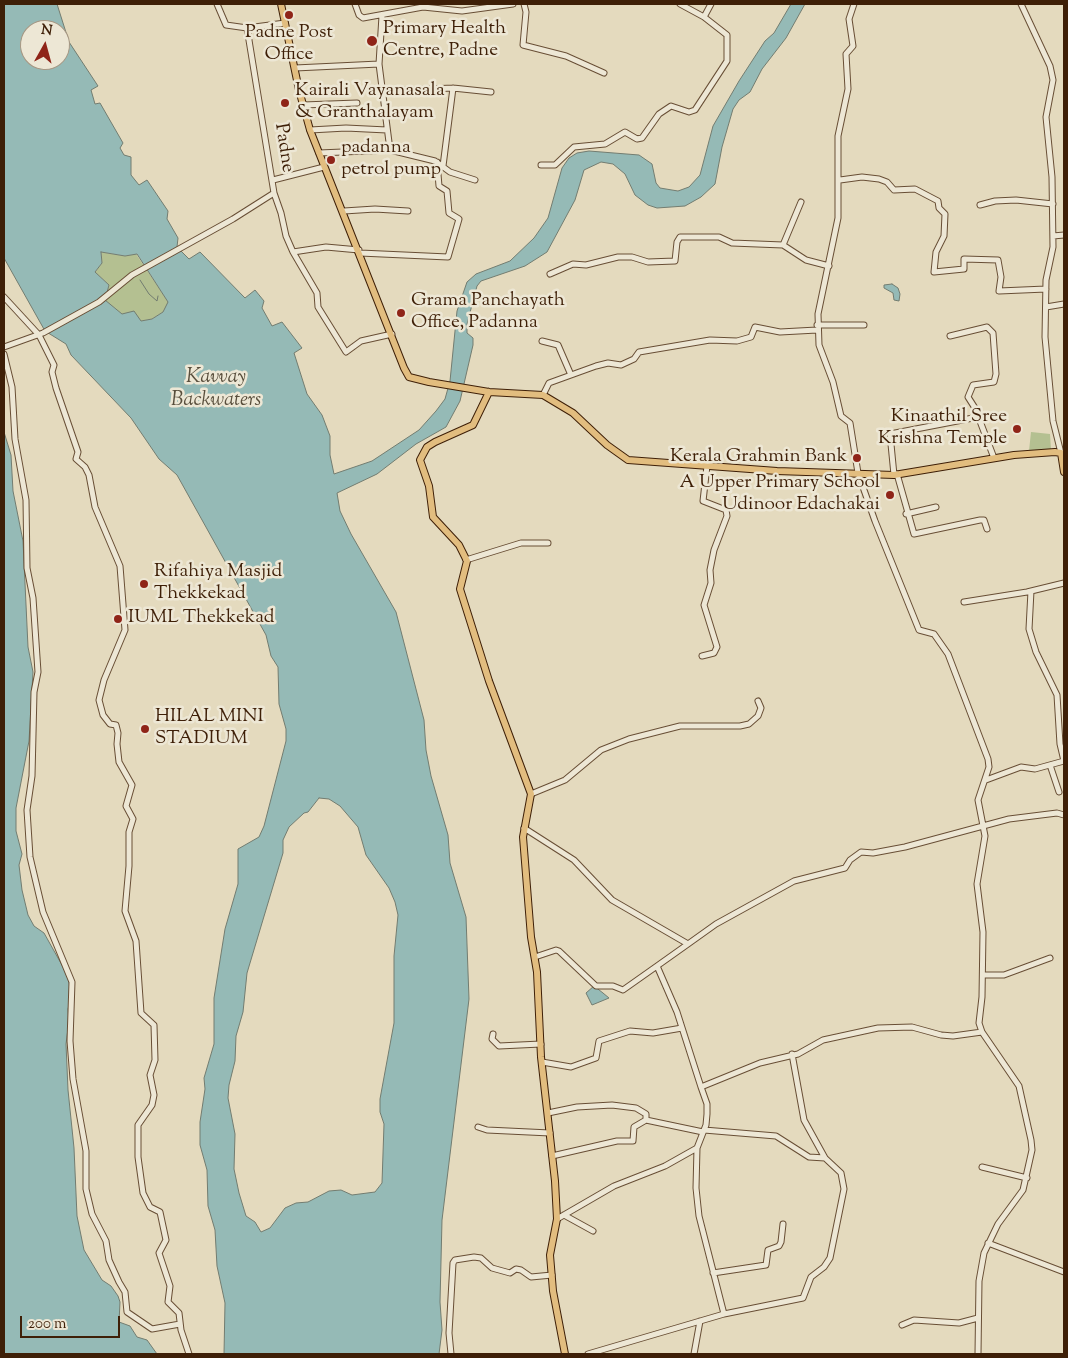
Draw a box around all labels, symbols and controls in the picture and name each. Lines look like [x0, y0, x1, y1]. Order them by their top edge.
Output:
marker: Padne Post Office [283, 9, 295, 21]
place label: Primary Health Centre, Padne [383, 19, 506, 63]
north arrow [20, 20, 70, 70]
text: N [40, 20, 53, 42]
place label: Padne Post Office [245, 23, 333, 67]
marker: Primary Health Centre, Padne [365, 34, 379, 48]
place label: Kairali Vayanasala & Granthalayam [295, 81, 445, 125]
marker: Kairali Vayanasala & Granthalayam [279, 97, 291, 109]
street label: Padne [268, 122, 298, 174]
place label: padanna petrol pump [341, 138, 441, 182]
marker: padanna petrol pump [325, 154, 337, 166]
place label: Grama Panchayath Office, Padanna [411, 291, 565, 335]
marker: Grama Panchayath Office, Padanna [395, 307, 407, 319]
water label: Kavvay Backwaters [171, 367, 261, 414]
place label: Kinaathil Sree Krishna Temple [878, 407, 1007, 451]
marker: Kinaathil Sree Krishna Temple [1011, 423, 1023, 435]
place label: Kerala Grahmin Bank [670, 447, 847, 469]
marker: Kerala Grahmin Bank [851, 452, 863, 464]
place label: A Upper Primary School Udinoor Edachakai [680, 473, 880, 517]
marker: A Upper Primary School Udinoor Edachakai [884, 489, 896, 501]
place label: Rifahiya Masjid Thekkekad [154, 562, 282, 606]
marker: Rifahiya Masjid Thekkekad [138, 578, 150, 590]
place label: IUML Thekkekad [128, 608, 274, 630]
marker: IUML Thekkekad [112, 613, 124, 625]
place label: HILAL MINI STADIUM [155, 707, 264, 751]
marker: HILAL MINI STADIUM [139, 723, 151, 735]
scale bar [22, 1306, 122, 1338]
text: 200 m [28, 1314, 67, 1335]

